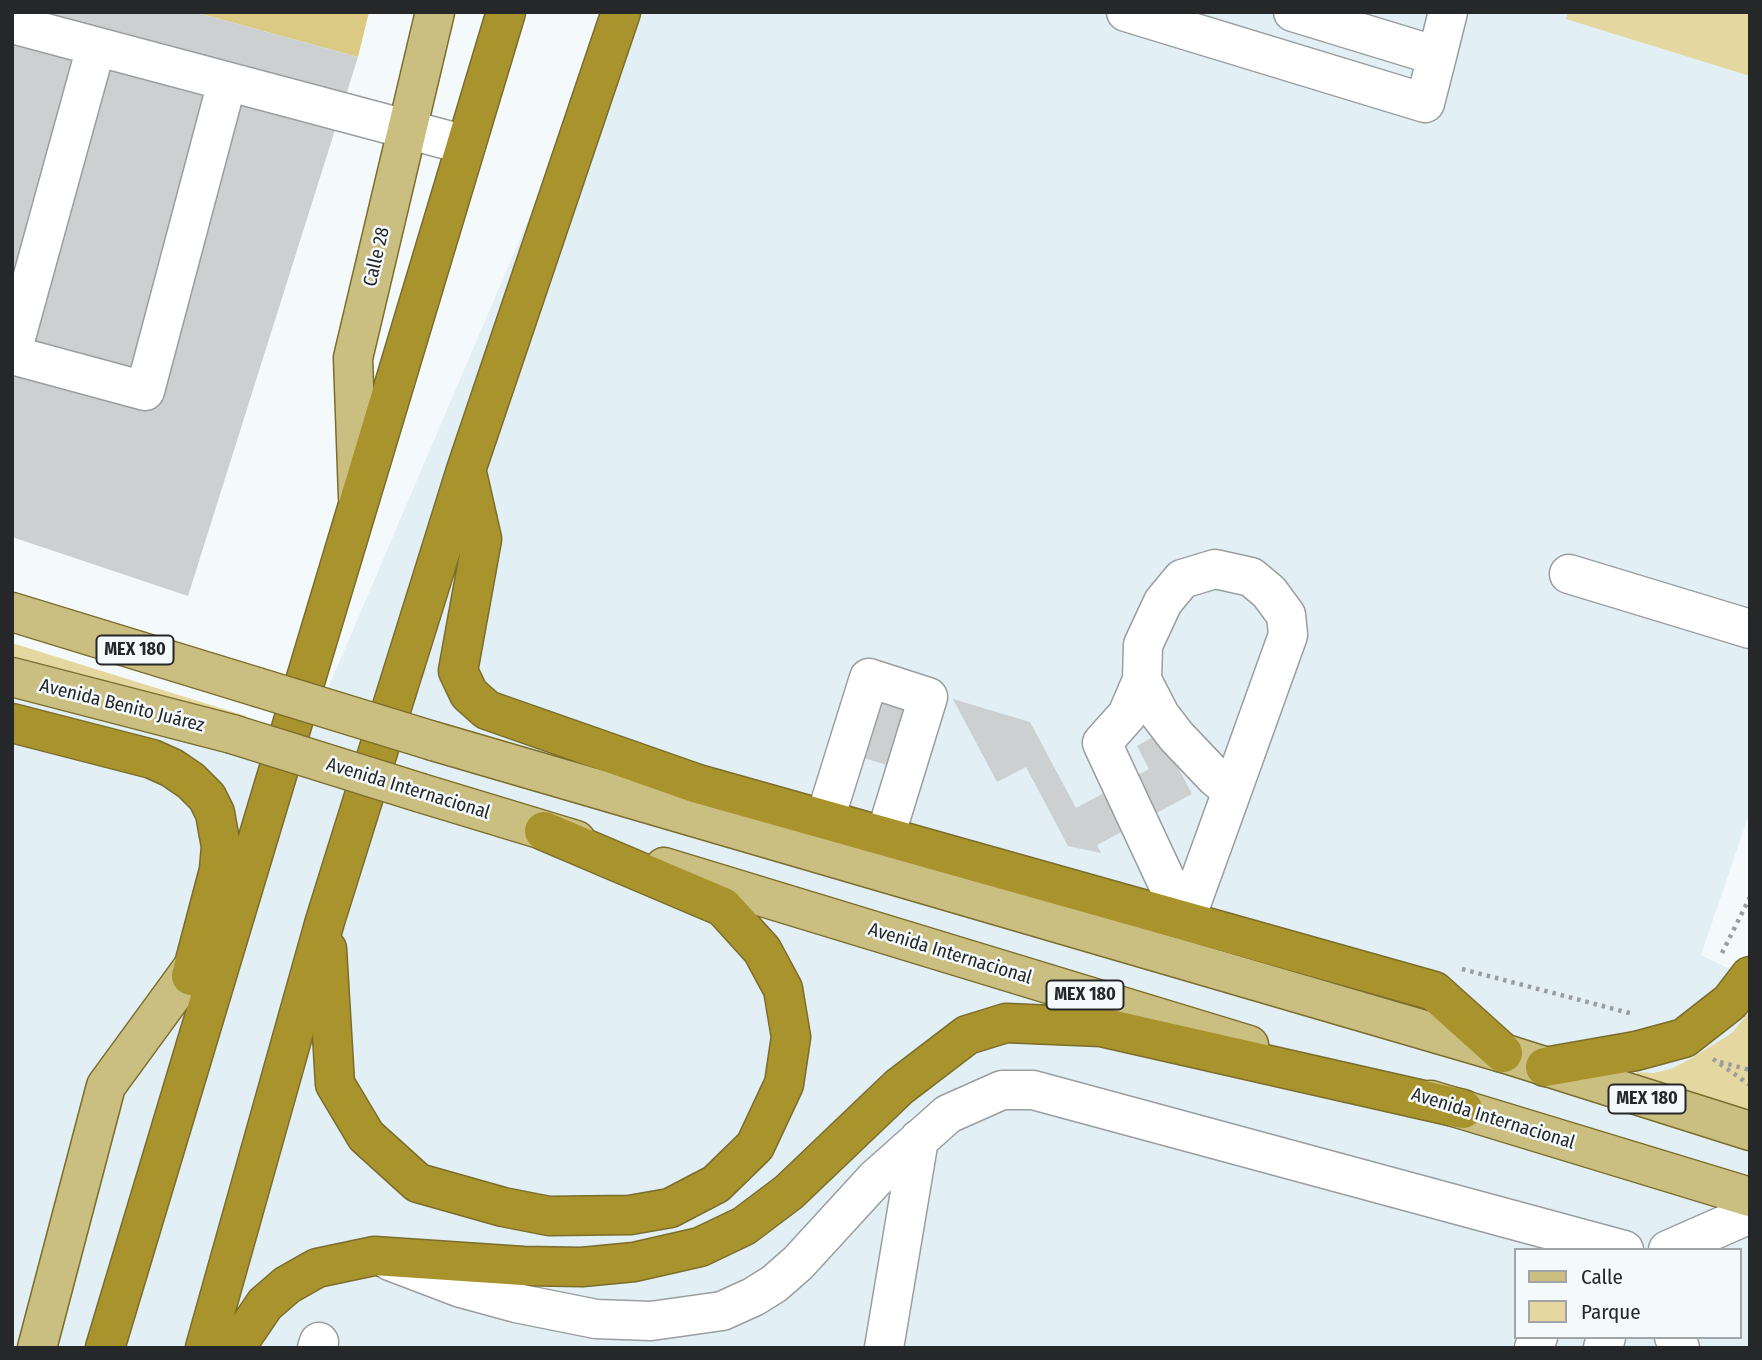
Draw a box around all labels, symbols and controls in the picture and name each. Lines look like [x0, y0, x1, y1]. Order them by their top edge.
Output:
street label: Calle 28 [359, 225, 395, 289]
road number: MEX 180 [96, 636, 174, 664]
street label: Avenida Benito Juárez [37, 675, 207, 737]
street label: Avenida Internacional [323, 753, 493, 825]
street label: Avenida Internacional [865, 918, 1035, 990]
road number: MEX 180 [1046, 980, 1124, 1010]
street label: Avenida Internacional [1408, 1083, 1578, 1155]
road number: MEX 180 [1608, 1084, 1686, 1114]
legend [1514, 1248, 1741, 1339]
text: Calle [1581, 1264, 1623, 1290]
text: Parque [1581, 1299, 1641, 1325]

